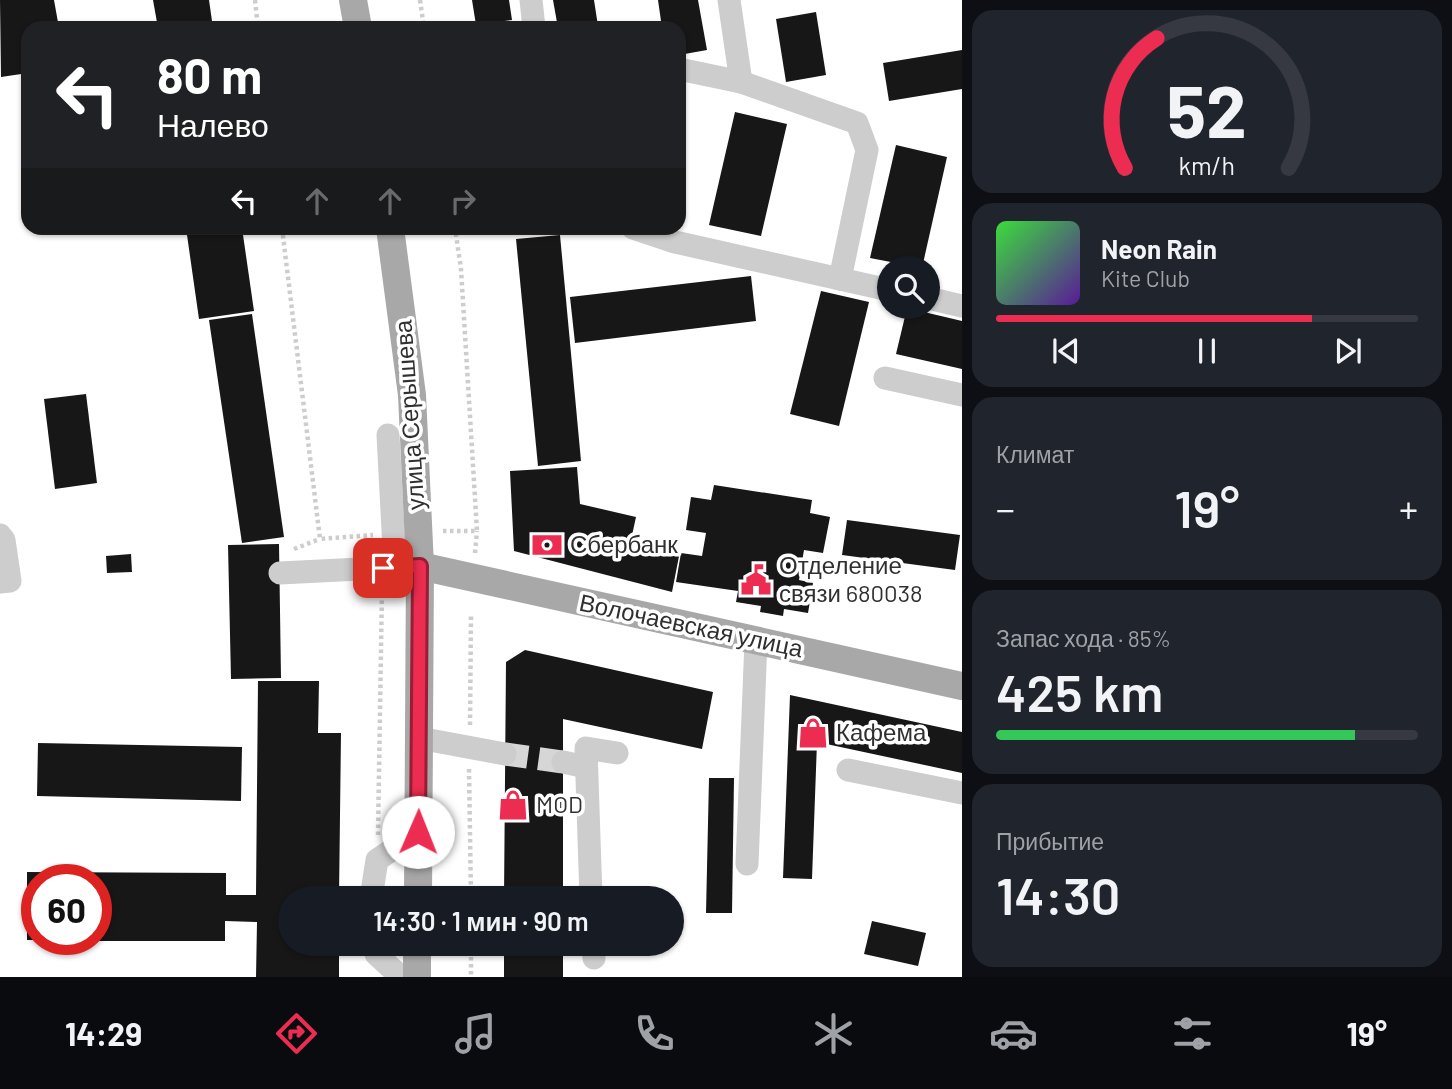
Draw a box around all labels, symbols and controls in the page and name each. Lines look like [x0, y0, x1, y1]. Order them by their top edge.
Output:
text: 80 m [157, 45, 262, 104]
icon: left [42, 49, 133, 140]
text: 52 [1167, 65, 1247, 153]
text: Налево [157, 105, 269, 143]
text: km/h [1179, 150, 1235, 180]
icon: left [225, 182, 263, 220]
icon: ahead [298, 182, 336, 220]
icon: ahead [371, 182, 409, 220]
icon: right [444, 182, 482, 220]
text: Neon Rain [1101, 233, 1217, 264]
map controls [877, 256, 940, 319]
button: search [877, 256, 940, 319]
text: Kite Club [1101, 264, 1190, 292]
street label: улица Серышева [387, 318, 430, 511]
icon: previous [1047, 332, 1085, 370]
icon: pause [1188, 332, 1226, 370]
icon: next [1329, 332, 1367, 370]
text: Климат [996, 440, 1074, 468]
text: 19° [1174, 476, 1240, 538]
text: − [996, 485, 1015, 531]
text: + [1399, 485, 1418, 531]
bank icon: Сбербанк [530, 528, 564, 562]
place label: Сбербанк [570, 529, 678, 558]
pin [353, 538, 413, 598]
icon: arrive [364, 549, 402, 587]
place label: Отделение связи 680038 [779, 550, 923, 607]
public building icon: Отделение связи 680038 [739, 563, 773, 597]
street label: Волочаевская улица [577, 587, 806, 663]
text: Запас хода · 85% [996, 624, 1171, 652]
text: 425 km [996, 660, 1163, 722]
shop icon: Кафема [796, 716, 830, 750]
place label: Кафема [836, 717, 927, 746]
shop icon: MOD [496, 788, 530, 822]
place label: MOD [536, 789, 583, 818]
position arrow [381, 795, 455, 869]
text: Прибытие [996, 827, 1104, 855]
text: 14:30 [996, 863, 1120, 925]
speed limit sign: 60 [21, 864, 112, 955]
text: 14:30 · 1 мин · 90 m [373, 905, 589, 936]
icon: directions [272, 1009, 321, 1058]
icon: music [451, 1009, 500, 1058]
icon: phone [630, 1009, 679, 1058]
icon: climate [809, 1009, 858, 1058]
icon: car [989, 1009, 1038, 1058]
icon: filters [1168, 1009, 1217, 1058]
text: 14:29 [65, 1014, 142, 1052]
text: 19° [1347, 1014, 1387, 1052]

